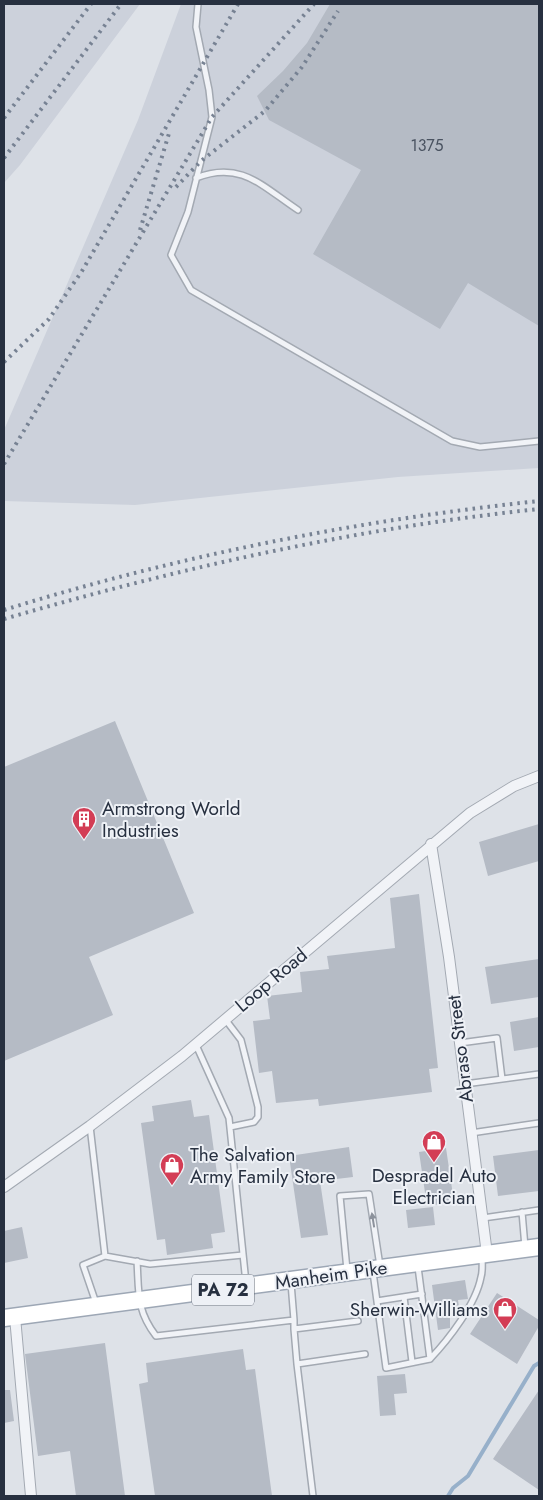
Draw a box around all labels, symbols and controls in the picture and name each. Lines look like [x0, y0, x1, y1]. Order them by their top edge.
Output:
house number: 1375 [410, 134, 444, 157]
place label: Armstrong World Industries [102, 795, 241, 844]
building icon: Armstrong World Industries [71, 806, 97, 840]
street label: Loop Road [229, 942, 313, 1018]
street label: Abraso Street [440, 993, 480, 1104]
shop icon: Despradel Auto Electrician [421, 1129, 447, 1163]
place label: The Salvation Army Family Store [190, 1141, 336, 1190]
shop icon: The Salvation Army Family Store [159, 1152, 185, 1186]
place label: Despradel Auto Electrician [372, 1162, 496, 1211]
one-way arrow [369, 1212, 377, 1228]
street label: Manheim Pike [273, 1254, 389, 1296]
road number: PA 72 [192, 1274, 254, 1306]
place label: Sherwin-Williams [350, 1296, 488, 1323]
shop icon: Sherwin-Williams [492, 1296, 518, 1330]

